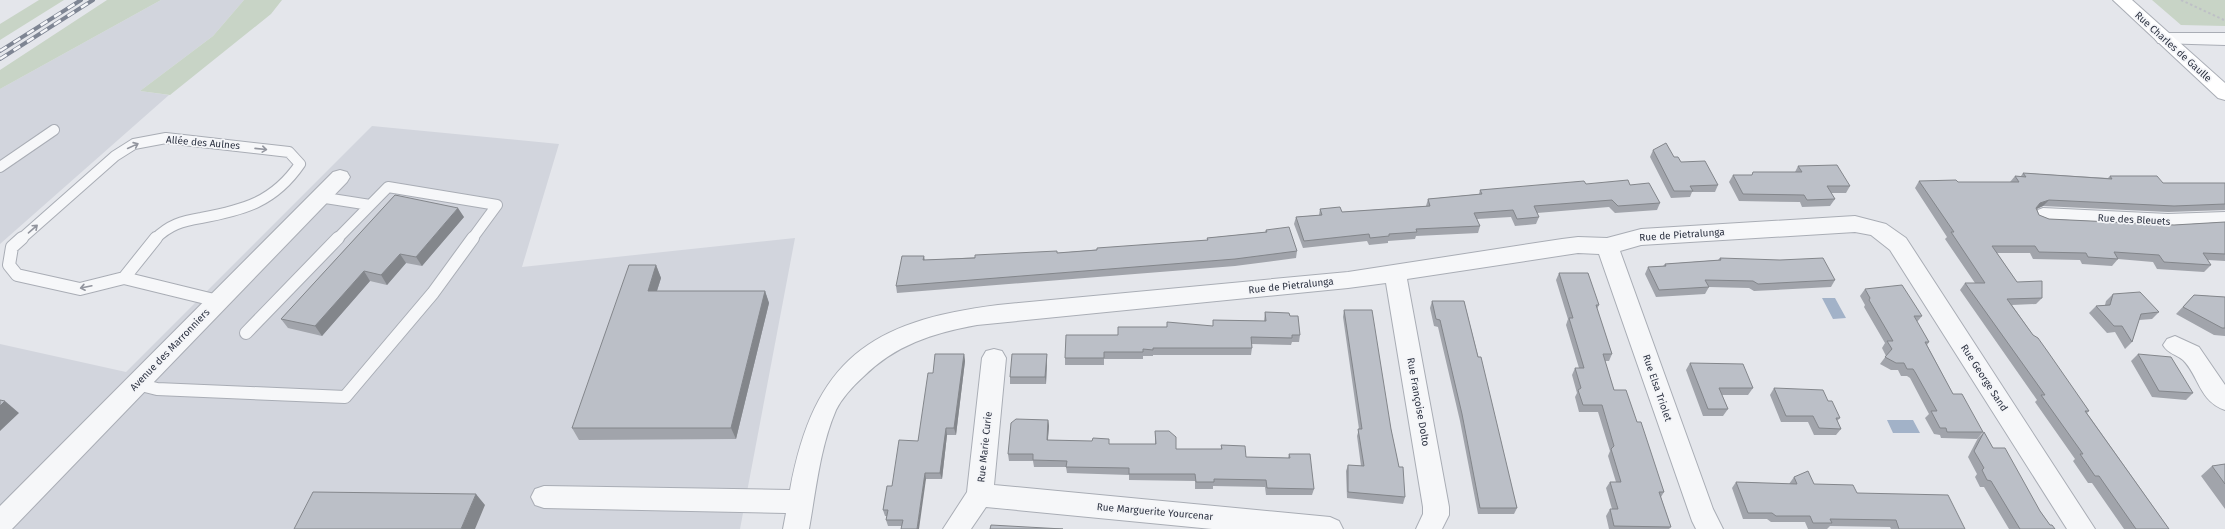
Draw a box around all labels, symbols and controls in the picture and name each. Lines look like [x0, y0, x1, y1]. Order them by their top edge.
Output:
street label: Rue Charles de Gaulle [2132, 9, 2214, 85]
street label: Allée des Aulnes [165, 134, 241, 152]
one-way arrow [127, 142, 139, 149]
one-way arrow [254, 145, 267, 152]
street label: Rue des Bleuets [2097, 212, 2171, 228]
one-way arrow [28, 224, 38, 233]
street label: Rue de Pietralunga [1639, 226, 1725, 244]
street label: Rue de Pietralunga [1248, 276, 1334, 296]
one-way arrow [80, 284, 93, 292]
street label: Avenue des Marronniers [128, 306, 213, 394]
street label: Rue George Sand [1958, 342, 2010, 414]
street label: Rue Elsa Triolet [1640, 353, 1674, 423]
street label: Rue Françoise Dolto [1404, 357, 1432, 447]
street label: Rue Marie Curie [975, 411, 995, 483]
street label: Rue Marguerite Yourcenar [1096, 501, 1214, 523]

